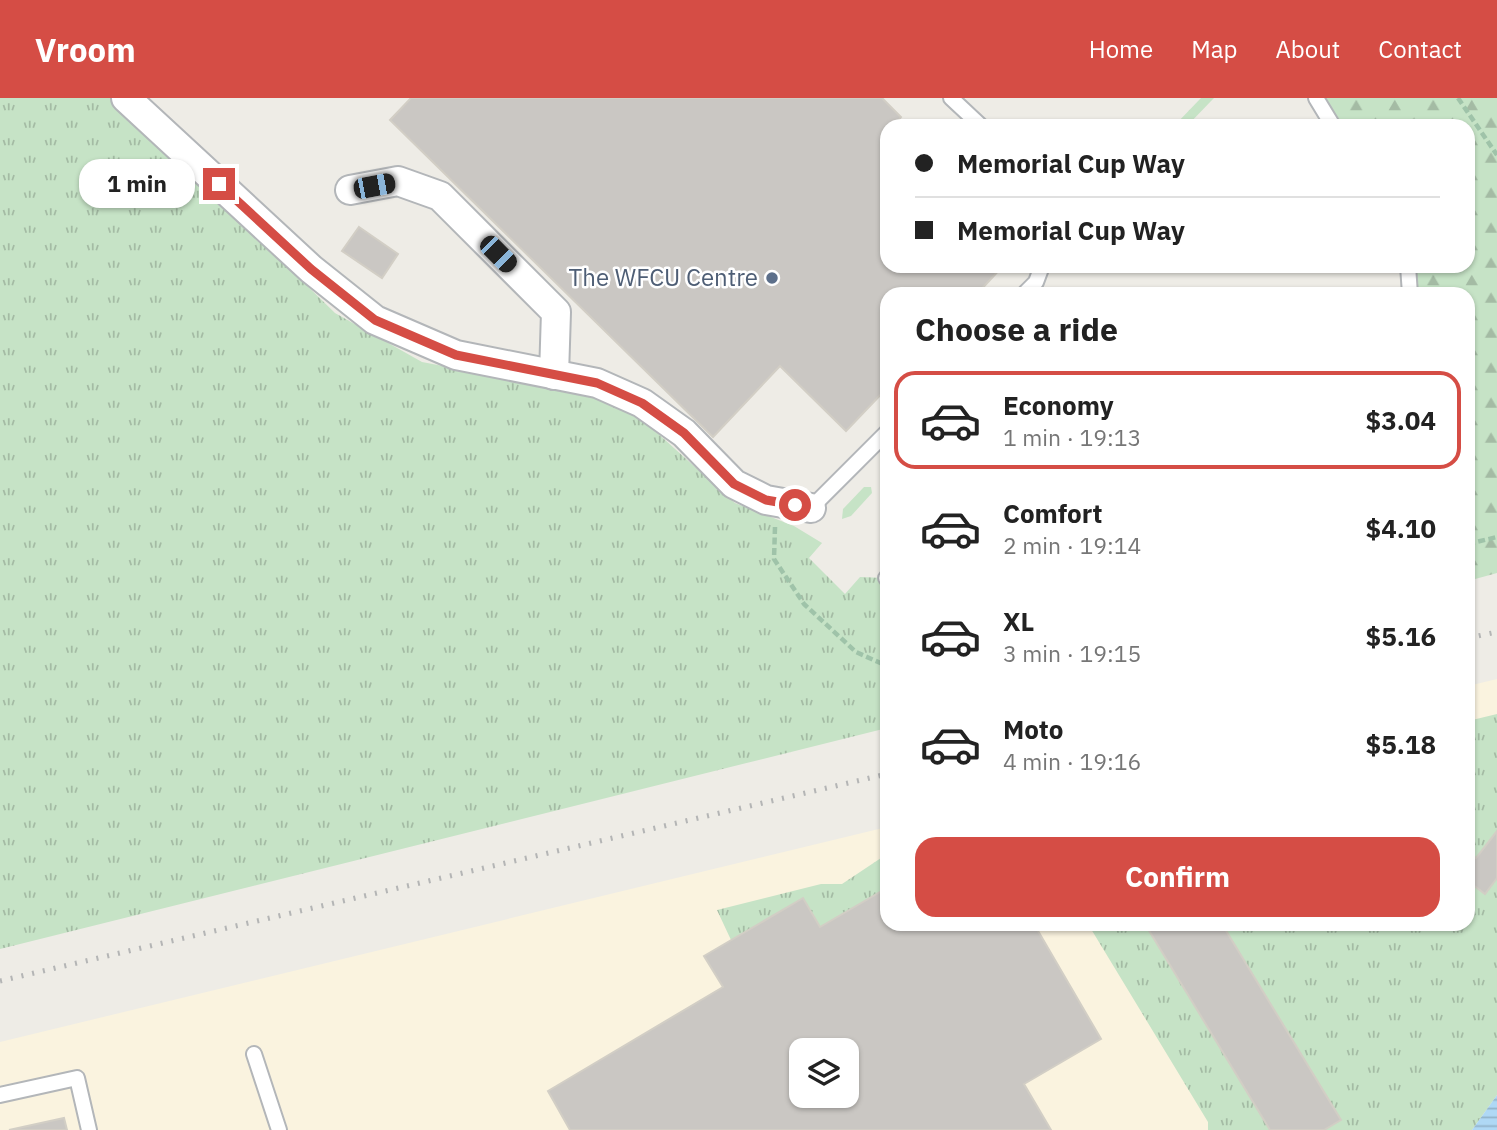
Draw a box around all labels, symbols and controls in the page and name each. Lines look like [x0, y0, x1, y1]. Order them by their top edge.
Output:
text: Vroom [35, 28, 136, 71]
text: Home [1089, 33, 1153, 65]
text: Map [1191, 33, 1237, 65]
text: About [1275, 33, 1340, 65]
text: Contact [1378, 33, 1462, 65]
text: Memorial Cup Way [957, 146, 1185, 180]
callout: 1 min [79, 160, 194, 208]
text: 1 min [107, 168, 167, 198]
route end [203, 168, 235, 200]
car [352, 172, 397, 200]
text: Memorial Cup Way [957, 213, 1185, 247]
car [476, 232, 521, 276]
place label: The WFCU Centre [569, 261, 758, 293]
marker: The WFCU Centre [764, 270, 780, 286]
text: Choose a ride [915, 308, 1118, 350]
text: Economy [1003, 388, 1114, 422]
icon: car [919, 389, 982, 452]
text: $3.04 [1366, 403, 1436, 437]
text: 1 min · 19:13 [1003, 422, 1141, 452]
route start [779, 489, 811, 521]
text: Comfort [1003, 496, 1102, 530]
icon: car [919, 497, 982, 560]
text: $4.10 [1366, 511, 1436, 545]
text: 2 min · 19:14 [1003, 530, 1141, 560]
text: XL [1003, 604, 1034, 638]
icon: car [919, 605, 982, 668]
text: $5.16 [1366, 619, 1436, 653]
text: 3 min · 19:15 [1003, 638, 1141, 668]
text: Moto [1003, 712, 1063, 746]
icon: car [919, 713, 982, 776]
text: $5.18 [1366, 727, 1436, 761]
text: 4 min · 19:16 [1003, 746, 1141, 776]
button: Confirm [915, 837, 1440, 917]
map controls [789, 1038, 859, 1108]
button: layers [789, 1038, 859, 1108]

